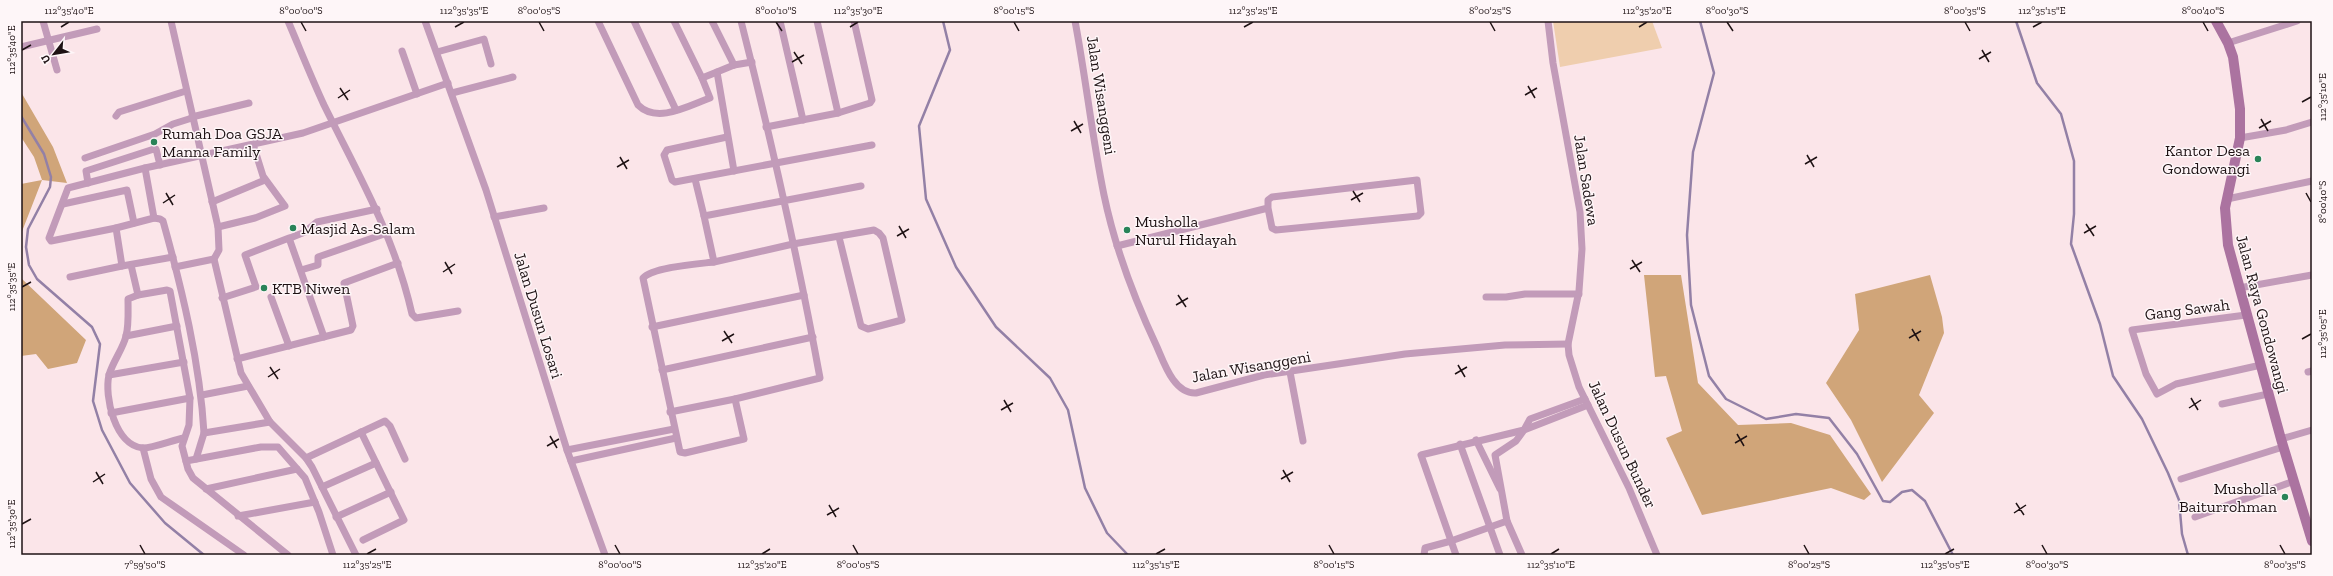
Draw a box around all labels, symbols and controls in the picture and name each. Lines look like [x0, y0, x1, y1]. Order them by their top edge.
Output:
text: 112°35'40"E [44, 5, 94, 17]
text: 8°00'00"S [279, 5, 323, 17]
text: 112°35'35"E [440, 5, 488, 17]
text: 8°00'05"S [518, 5, 560, 17]
text: 8°00'10"S [755, 5, 797, 17]
text: 112°35'30"E [834, 5, 883, 17]
text: 8°00'15"S [994, 5, 1034, 17]
text: 112°35'25"E [1229, 5, 1277, 17]
text: 8°00'25"S [1469, 5, 1511, 17]
text: 112°35'20"E [1622, 5, 1672, 17]
text: 8°00'30"S [1706, 5, 1748, 17]
text: 8°00'35"S [1944, 5, 1986, 17]
text: 112°35'15"E [2018, 5, 2066, 17]
text: 8°00'40"S [2182, 5, 2224, 17]
text: 112°35'40"E [6, 25, 18, 75]
north arrow [34, 34, 74, 74]
street label: Jalan Wisanggeni [1083, 34, 1120, 157]
text: U [38, 52, 53, 66]
text: 112°35'10"E [2317, 73, 2329, 121]
place label: Rumah Doa GSJA Manna Family [162, 124, 283, 161]
street label: Jalan Sadewa [1570, 133, 1603, 227]
marker: Rumah Doa GSJA Manna Family [149, 137, 159, 147]
place label: Kantor Desa Gondowangi [2162, 141, 2251, 178]
marker: Kantor Desa Gondowangi [2253, 154, 2263, 164]
text: 8°00'40"S [2317, 181, 2329, 223]
place label: Musholla Nurul Hidayah [1135, 212, 1237, 249]
place label: Masjid As-Salam [301, 219, 415, 238]
marker: Masjid As-Salam [288, 223, 298, 233]
marker: Musholla Nurul Hidayah [1122, 225, 1132, 235]
street label: Jalan Raya Gondowangi [2232, 233, 2293, 396]
street label: Jalan Dusun Losari [510, 250, 567, 381]
text: 112°35'35"E [6, 263, 18, 311]
place label: KTB Niwen [272, 279, 351, 298]
marker: KTB Niwen [259, 283, 269, 293]
street label: Gang Sawah [2144, 295, 2231, 324]
text: 112°35'05"E [2317, 309, 2329, 359]
street label: Jalan Wisanggeni [1190, 347, 1313, 386]
street label: Jalan Dusun Bunder [1585, 377, 1661, 512]
place label: Musholla Baiturrohman [2179, 479, 2278, 516]
marker: Musholla Baiturrohman [2280, 492, 2290, 502]
text: 112°35'30"E [6, 499, 18, 548]
text: 7°59'50"S [125, 559, 165, 571]
text: 112°35'25"E [343, 559, 391, 571]
text: 8°00'00"S [598, 559, 642, 571]
text: 112°35'20"E [737, 559, 787, 571]
text: 8°00'05"S [837, 559, 879, 571]
text: 112°35'15"E [1132, 559, 1180, 571]
text: 8°00'15"S [1314, 559, 1354, 571]
text: 112°35'10"E [1527, 559, 1575, 571]
text: 8°00'25"S [1788, 559, 1830, 571]
text: 112°35'05"E [1920, 559, 1970, 571]
text: 8°00'30"S [2026, 559, 2068, 571]
text: 8°00'35"S [2264, 559, 2306, 571]

